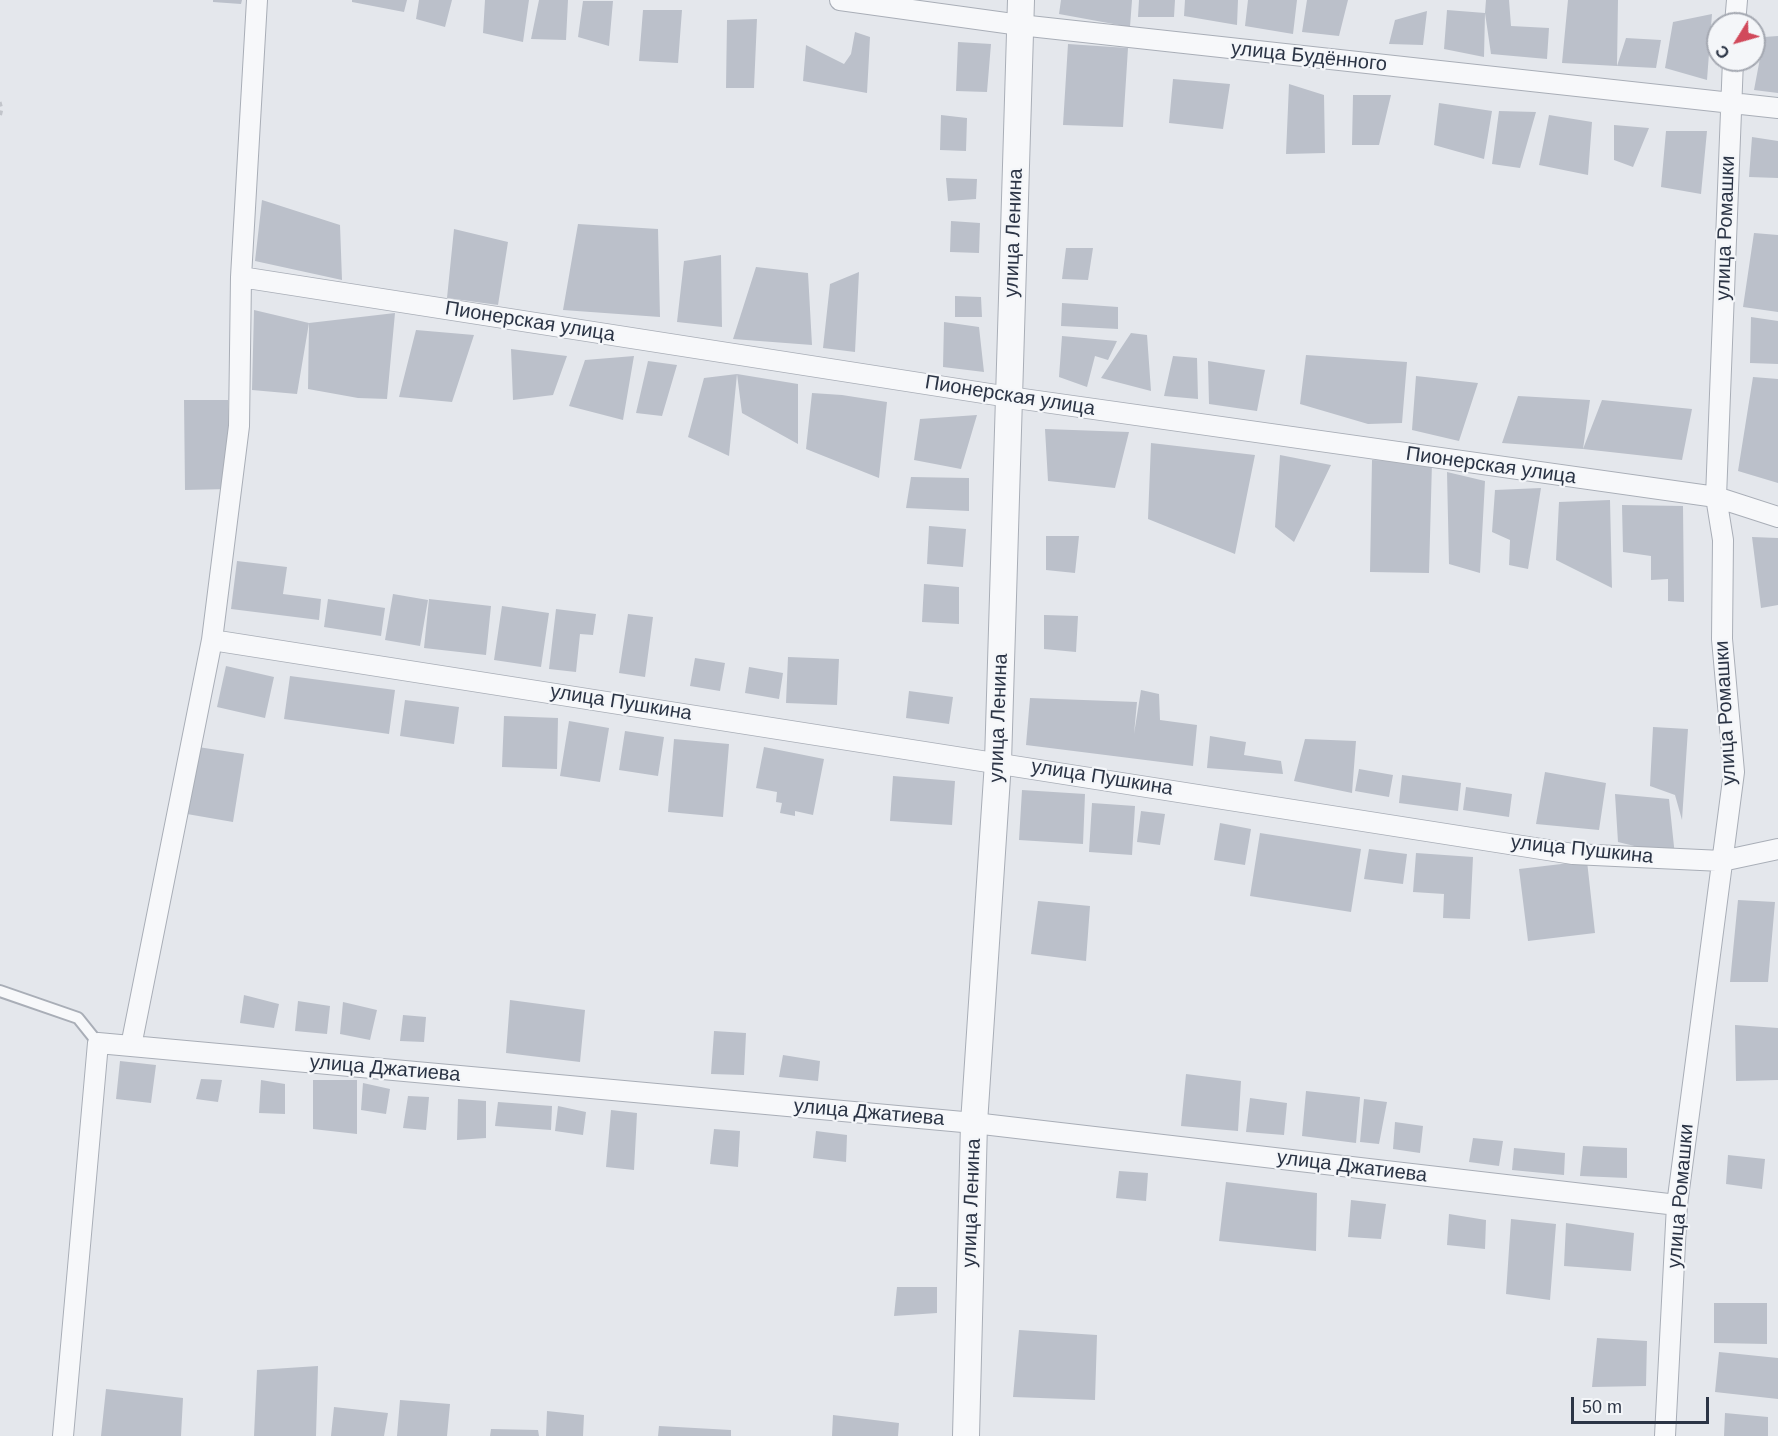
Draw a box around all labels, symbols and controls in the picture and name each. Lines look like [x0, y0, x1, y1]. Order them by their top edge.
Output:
north arrow [1706, 12, 1766, 72]
street label: улица Будённого [1230, 37, 1388, 77]
text: С [1713, 42, 1733, 62]
street label: улица Ромашки [1711, 155, 1741, 301]
street label: улица Ленина [1000, 168, 1028, 298]
street label: Пионерская улица [443, 297, 617, 347]
street label: Пионерская улица [923, 371, 1097, 421]
street label: Пионерская улица [1404, 442, 1578, 490]
street label: улица Ромашки [1710, 640, 1742, 786]
street label: улица Ленина [985, 653, 1013, 783]
street label: улица Пушкина [548, 680, 694, 726]
street label: улица Пушкина [1029, 755, 1175, 801]
street label: улица Пушкина [1510, 831, 1654, 869]
street label: улица Джатиева [309, 1050, 461, 1088]
street label: улица Джатиева [793, 1094, 945, 1132]
street label: улица Ромашки [1663, 1123, 1699, 1269]
street label: улица Ленина [958, 1138, 986, 1268]
street label: улица Джатиева [1276, 1146, 1428, 1188]
scale bar [1574, 1385, 1712, 1423]
text: 50 m [1582, 1397, 1622, 1417]

